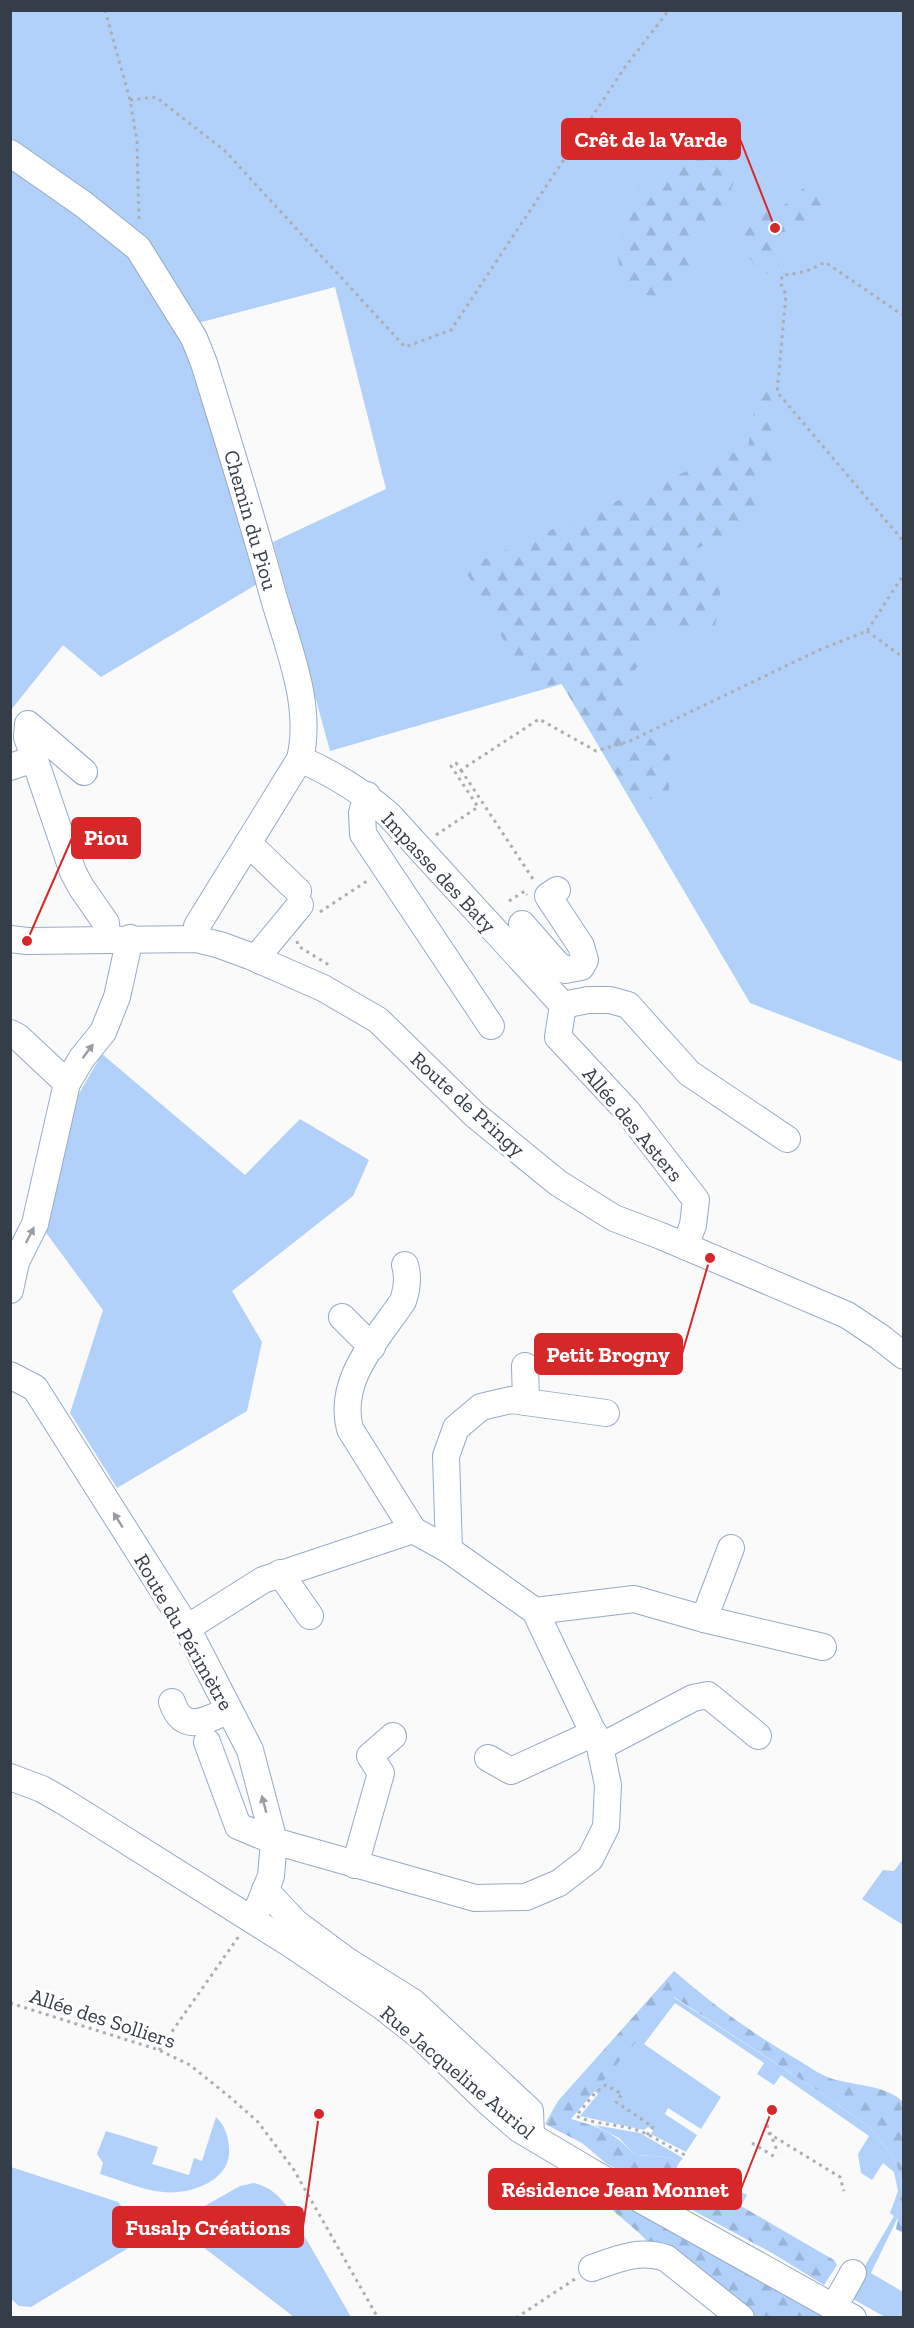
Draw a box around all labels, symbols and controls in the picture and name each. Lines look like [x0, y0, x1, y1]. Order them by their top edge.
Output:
callout: Crêt de la Varde [562, 119, 740, 159]
text: Crêt de la Varde [574, 126, 728, 153]
street label: Chemin du Piou [219, 447, 283, 593]
street label: Impasse des Baty [377, 806, 502, 938]
callout: Piou [72, 818, 140, 858]
text: Piou [84, 824, 128, 851]
one-way arrow [81, 1043, 94, 1059]
street label: Route de Pringy [406, 1046, 530, 1162]
street label: Allée des Asters [578, 1061, 688, 1187]
one-way arrow [24, 1226, 34, 1244]
callout: Petit Brogny [535, 1334, 682, 1374]
text: Petit Brogny [546, 1341, 670, 1368]
one-way arrow [113, 1512, 124, 1528]
street label: Route du Périmètre [129, 1549, 239, 1715]
one-way arrow [259, 1795, 268, 1813]
street label: Allée des Solliers [27, 1983, 179, 2053]
street label: Rue Jacqueline Auriol [376, 2000, 541, 2144]
callout: Résidence Jean Monnet [489, 2169, 741, 2209]
text: Résidence Jean Monnet [501, 2176, 729, 2203]
callout: Fusalp Créations [113, 2207, 303, 2247]
text: Fusalp Créations [125, 2214, 291, 2241]

